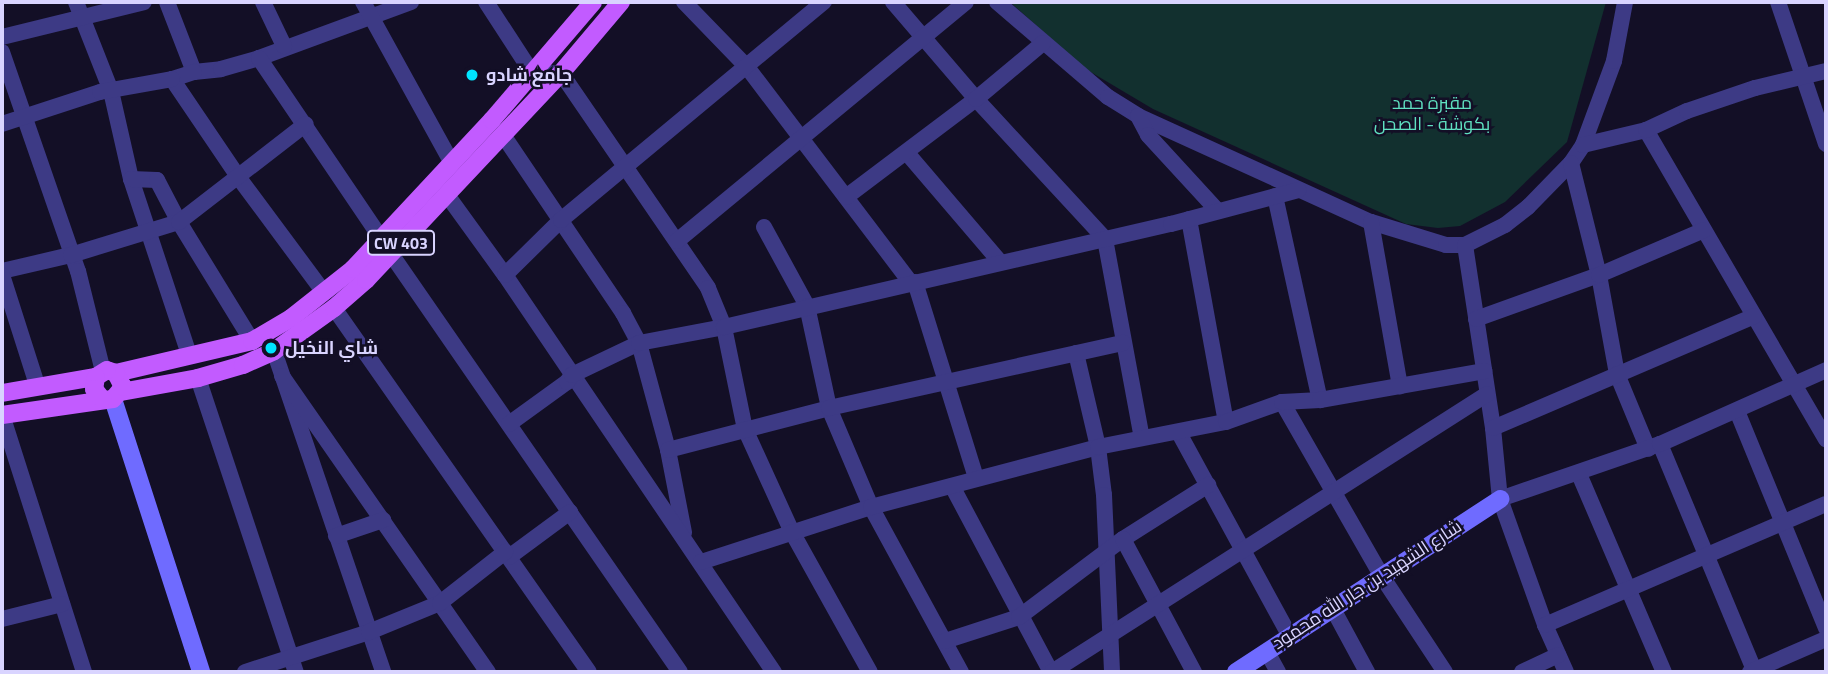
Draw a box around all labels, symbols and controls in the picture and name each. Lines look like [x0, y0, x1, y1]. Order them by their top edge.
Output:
place label: جامع شادو [486, 64, 572, 86]
marker: جامع شادو [464, 67, 480, 83]
park label: مقبرة حمد بكوشة - الصحن [1374, 93, 1490, 136]
road number: CW 403 [366, 230, 436, 256]
place label: شاي النخيل [285, 337, 378, 359]
marker: شاي النخيل [263, 340, 279, 356]
street label: شارع الشهيد بن جار الله محمود [1268, 516, 1466, 654]

